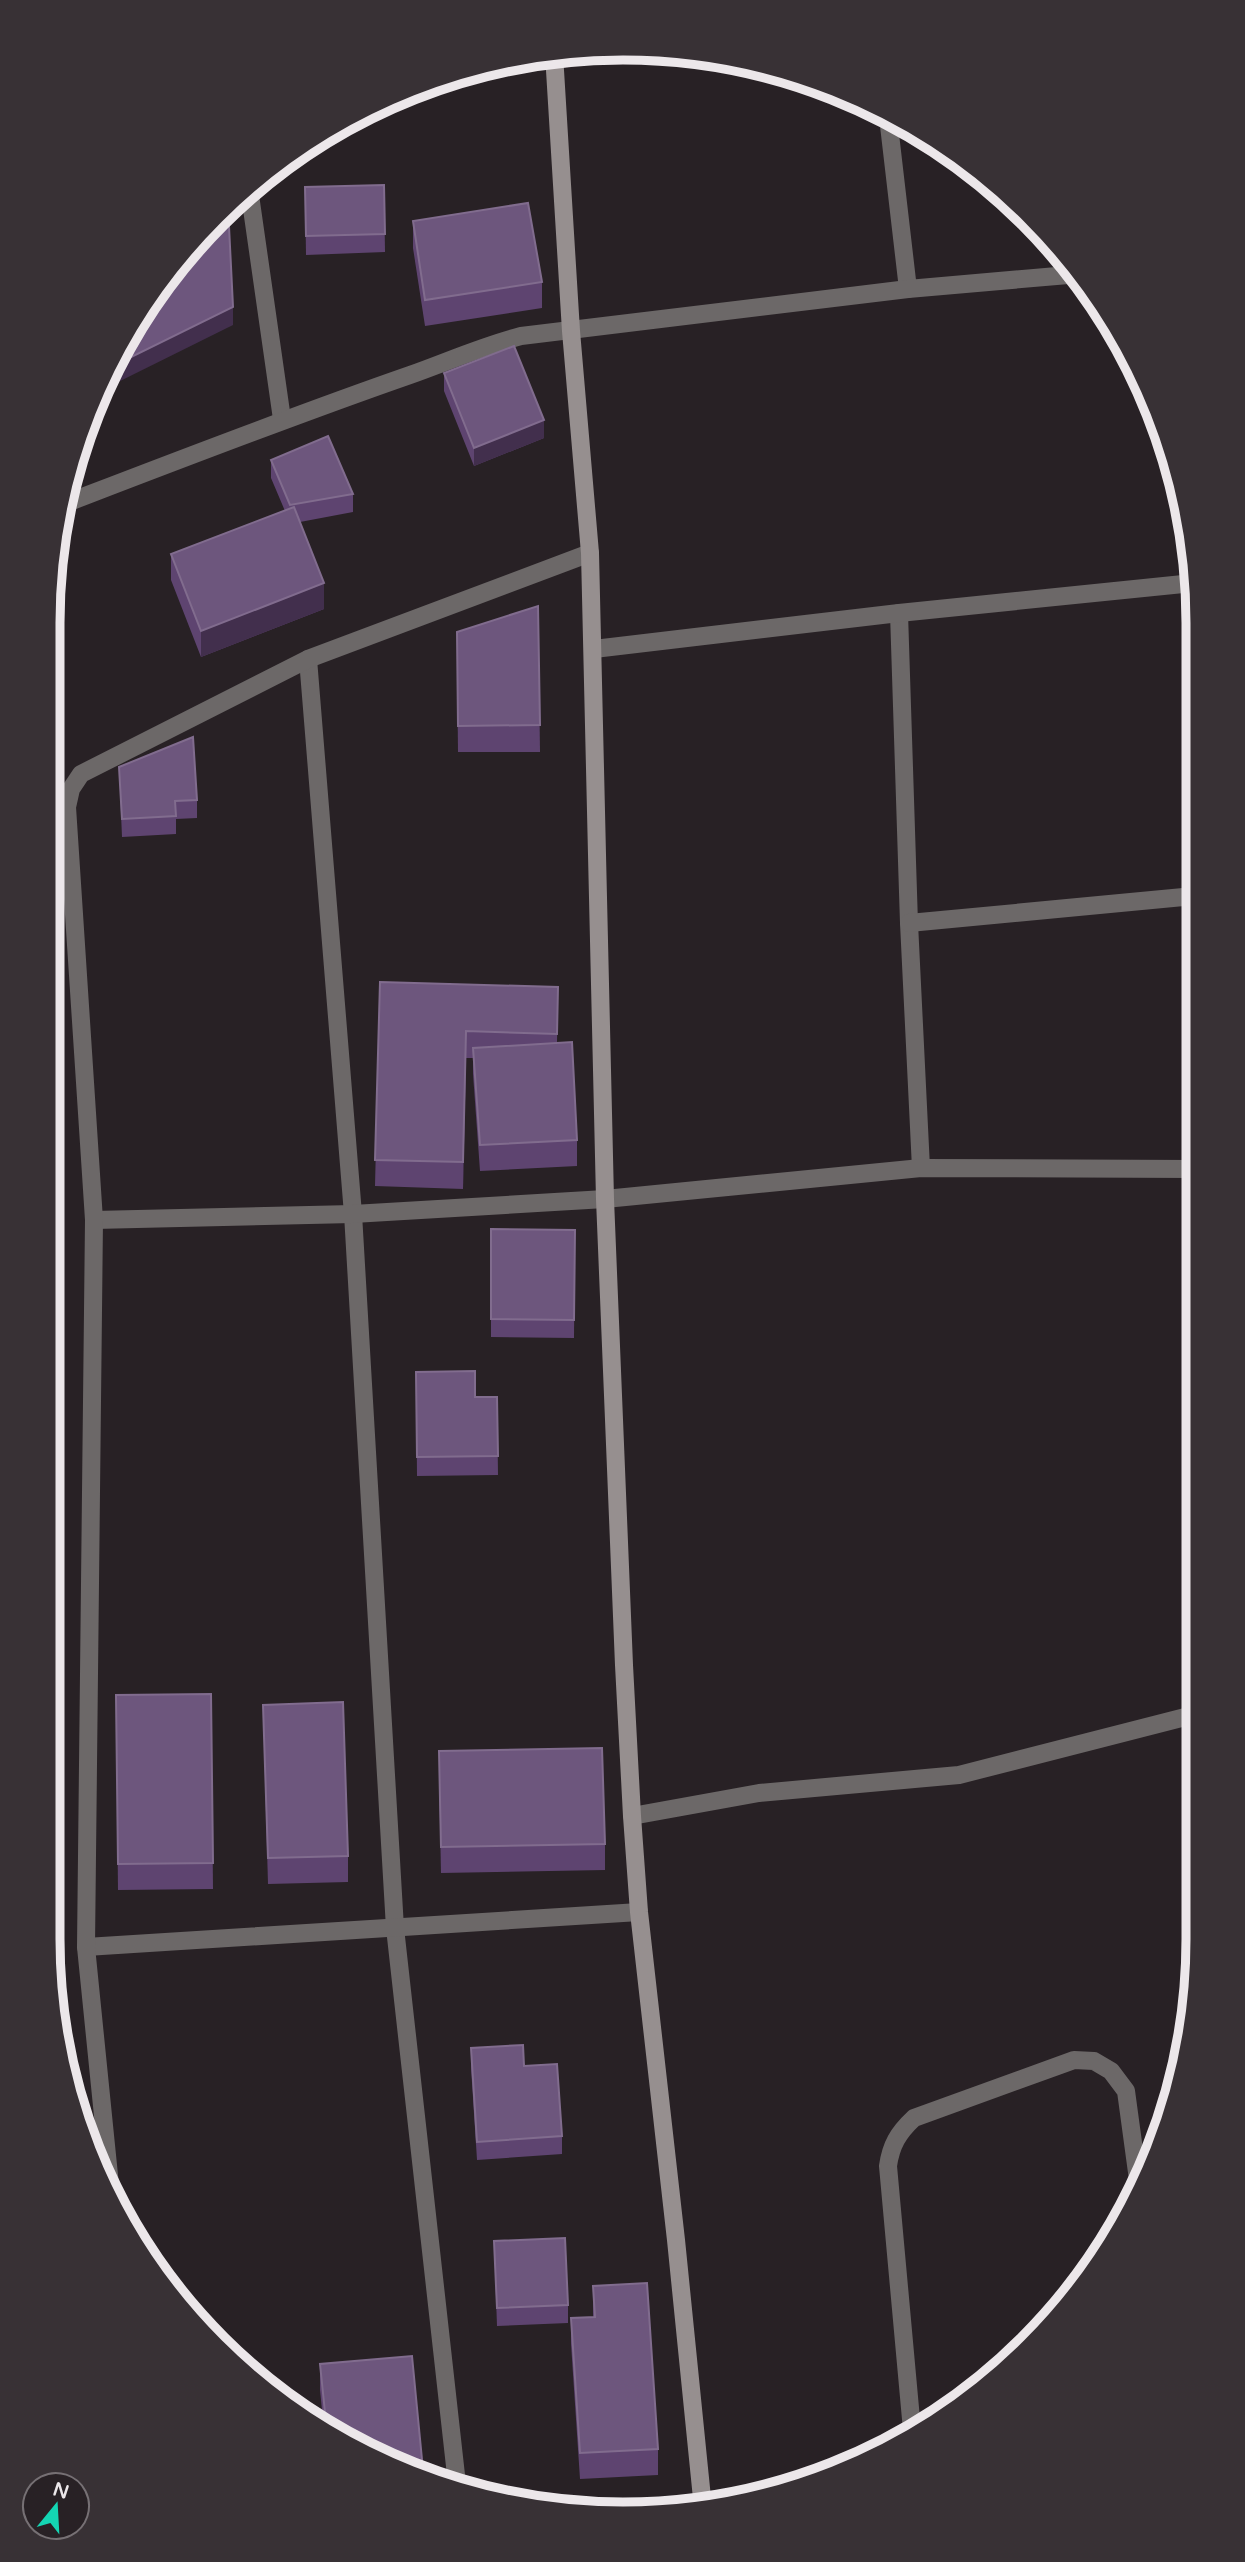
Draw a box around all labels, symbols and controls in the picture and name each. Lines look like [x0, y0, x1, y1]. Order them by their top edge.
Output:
north arrow [21, 2471, 91, 2541]
text: N [50, 2478, 72, 2504]

